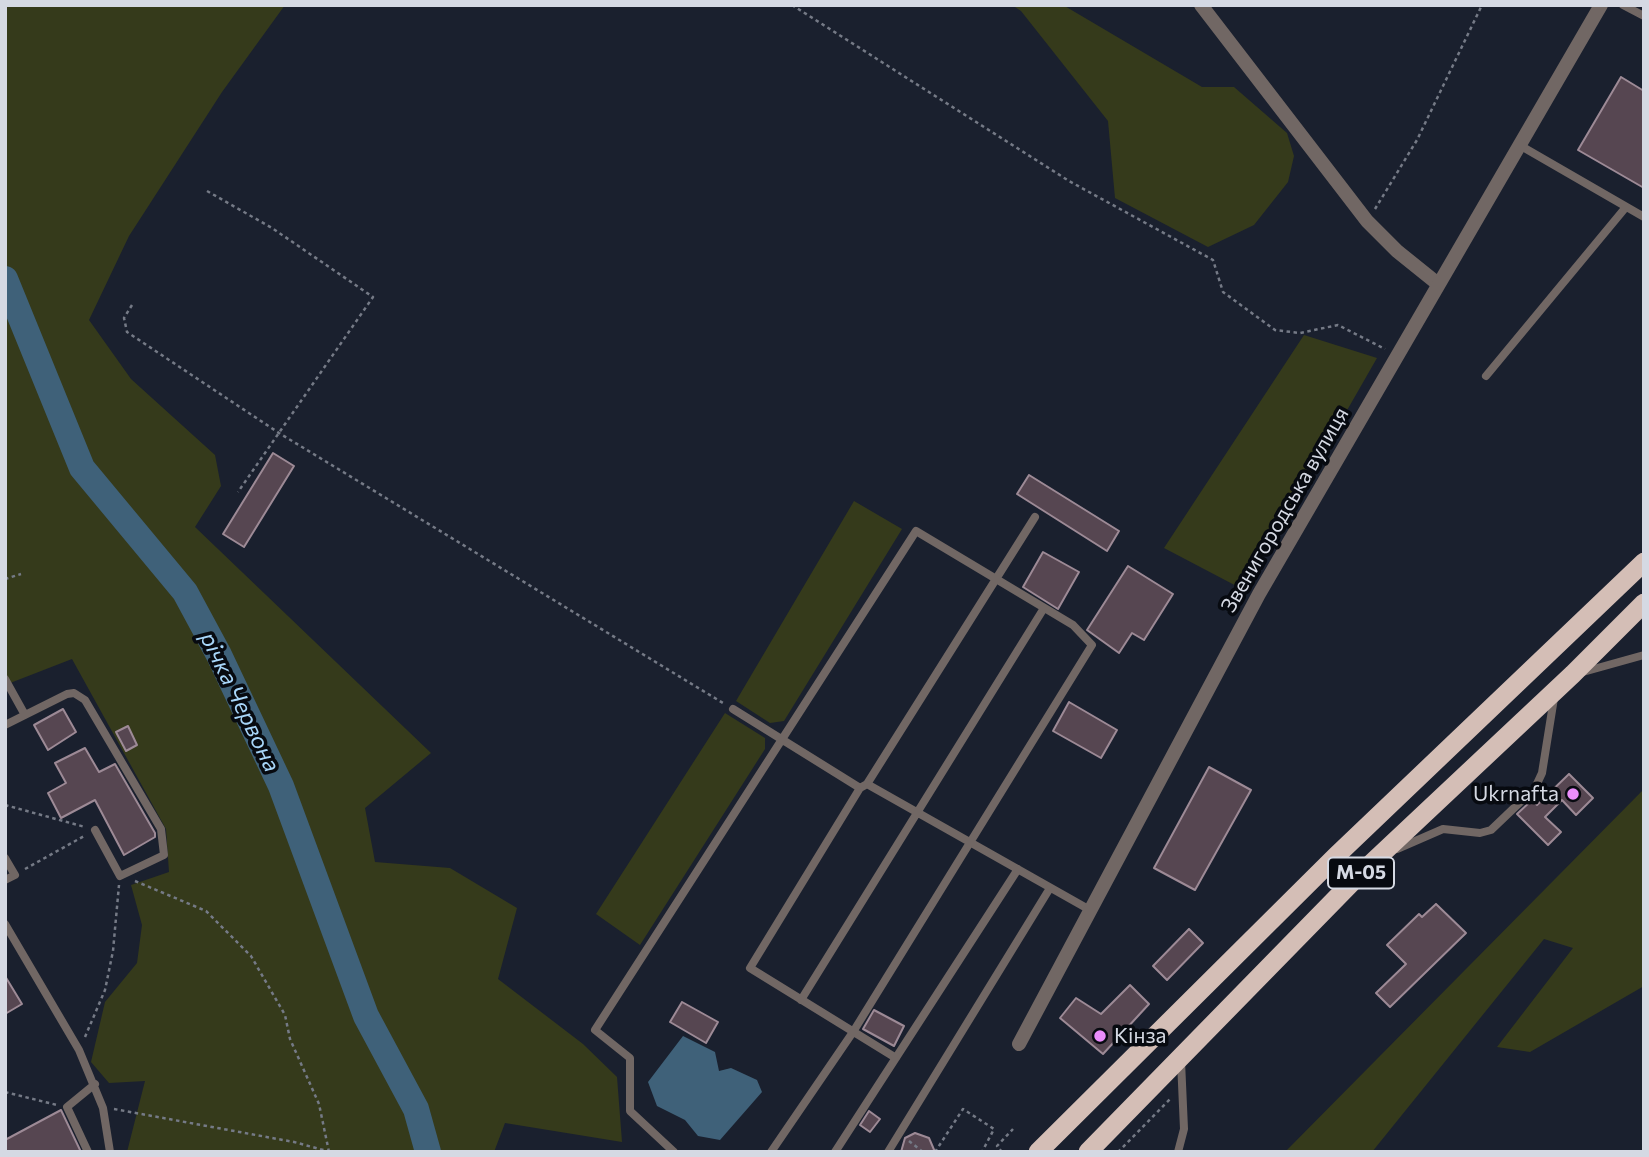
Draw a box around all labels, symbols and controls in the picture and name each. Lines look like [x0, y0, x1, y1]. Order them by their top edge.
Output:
street label: Звенигородська вулиця [1216, 403, 1354, 617]
water label: річка Червона [194, 628, 286, 776]
place label: Ukrnafta [1473, 781, 1559, 807]
marker: Ukrnafta [1565, 786, 1581, 802]
road number: М-05 [1328, 858, 1394, 888]
place label: Кінза [1114, 1023, 1166, 1049]
marker: Кінза [1092, 1028, 1108, 1044]

